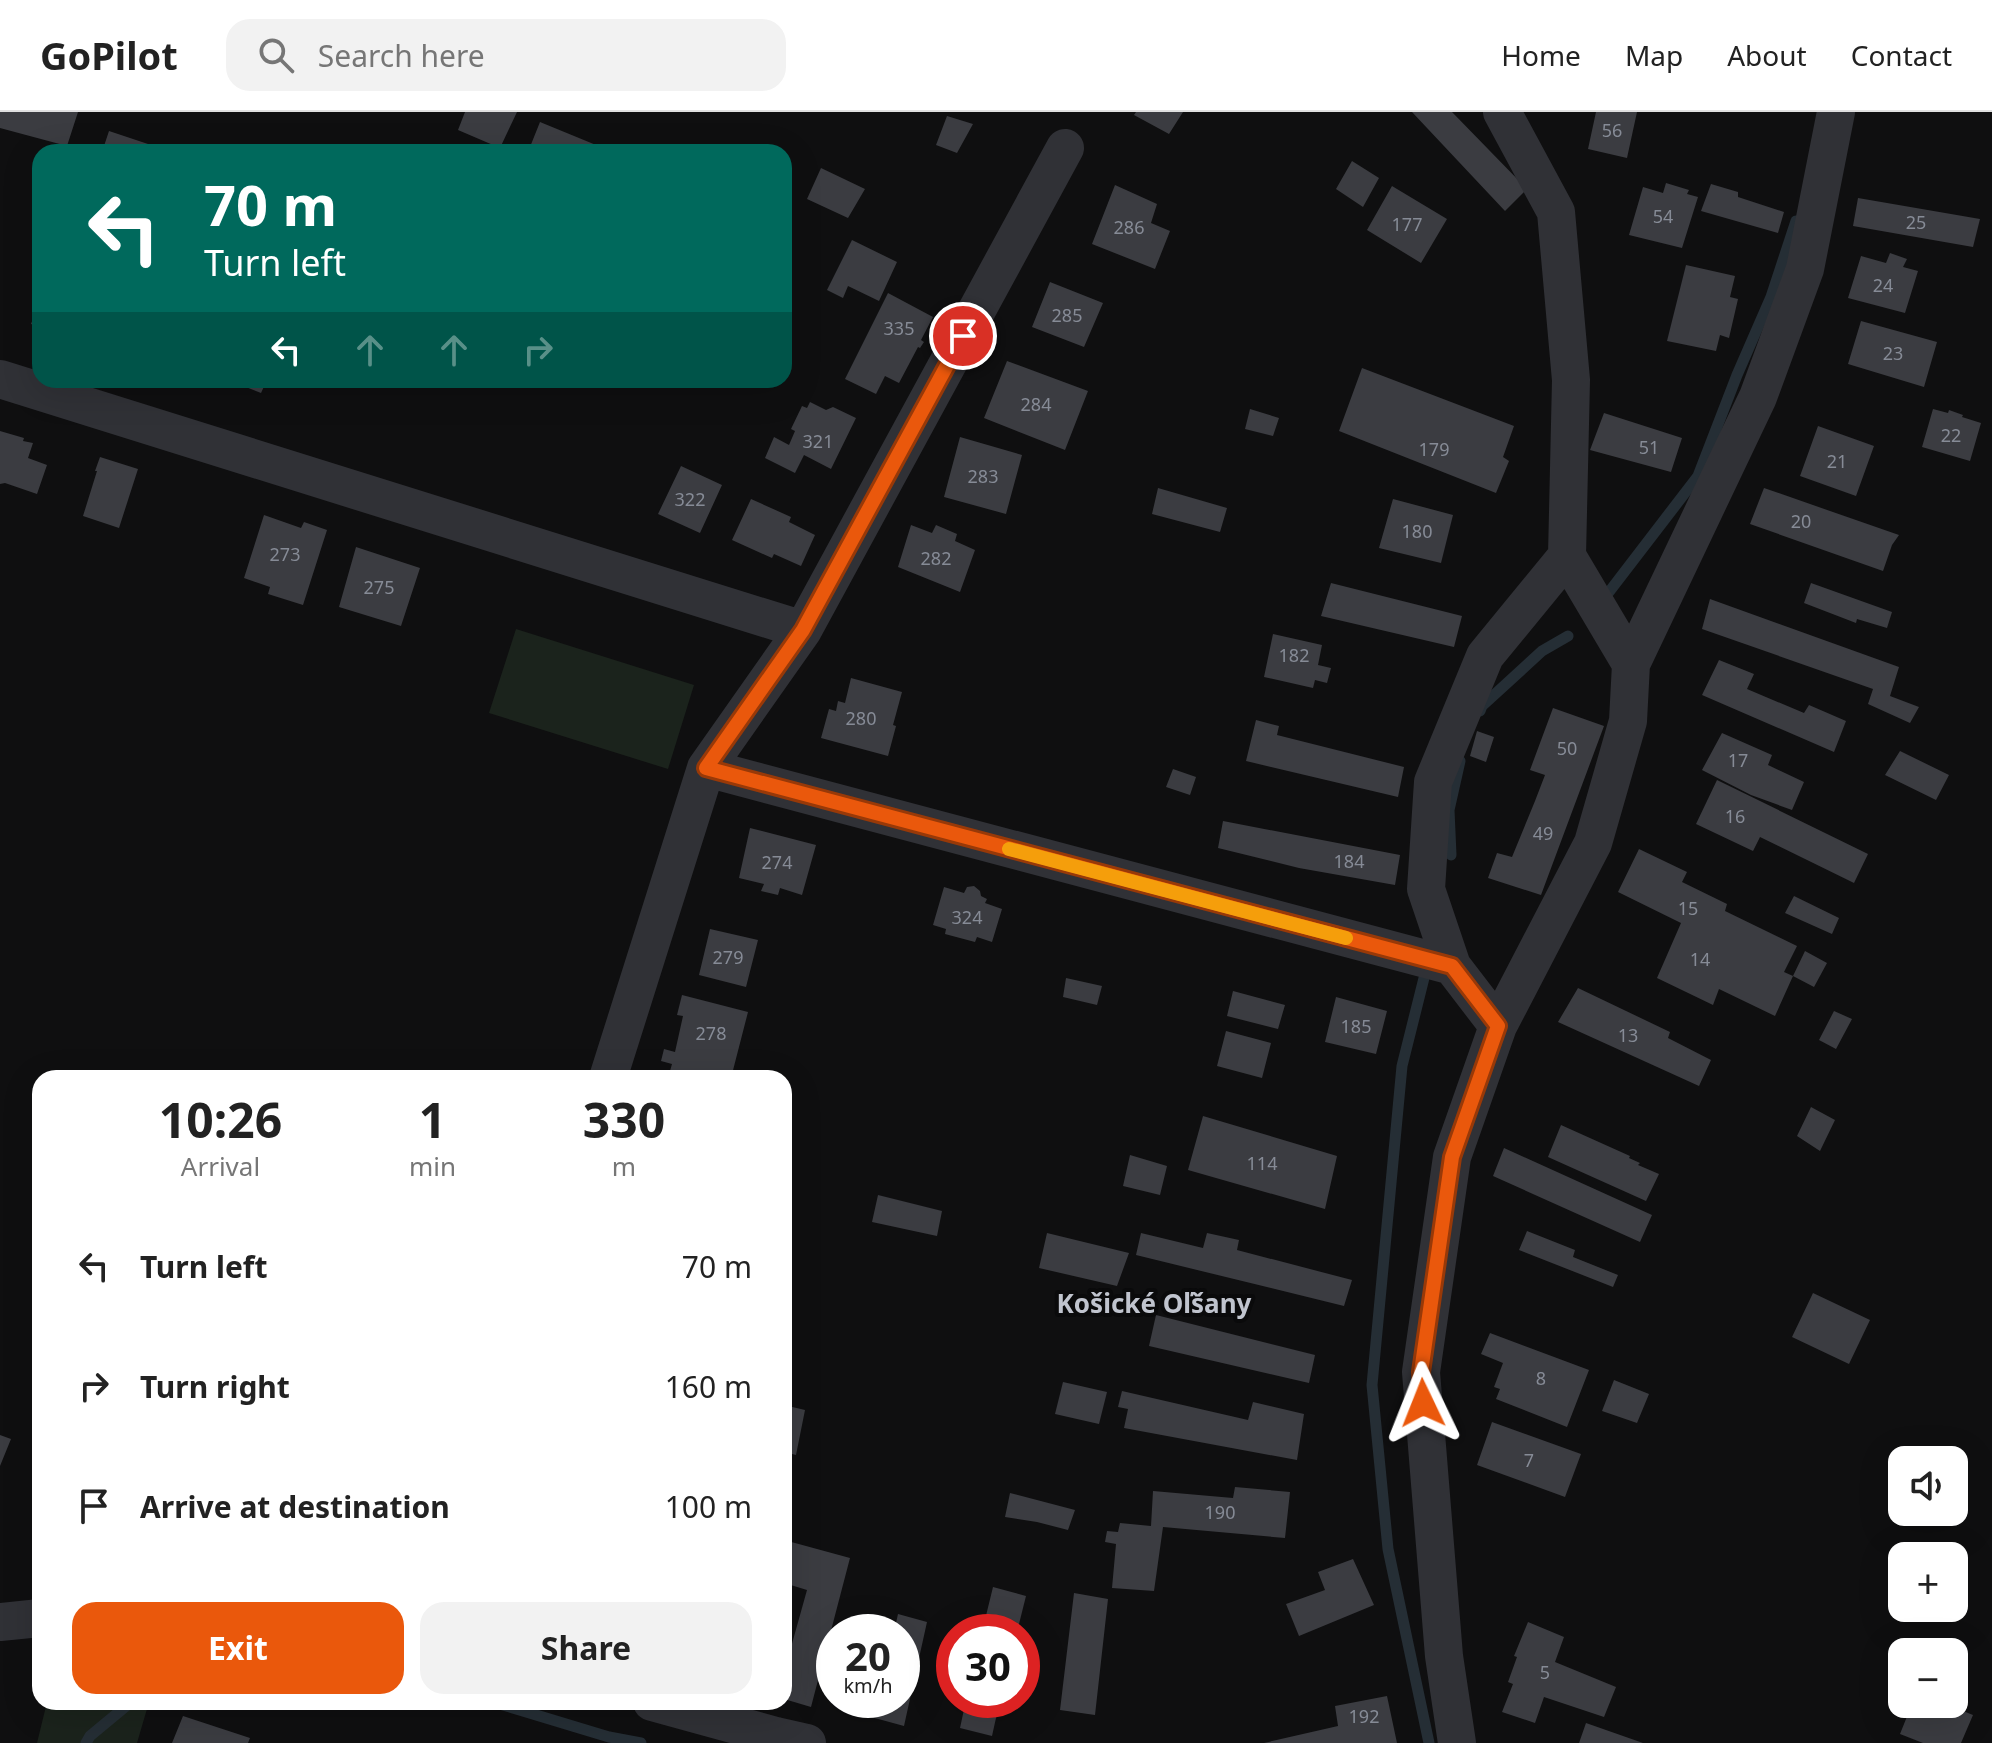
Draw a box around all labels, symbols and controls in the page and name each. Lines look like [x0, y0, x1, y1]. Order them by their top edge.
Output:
search box [226, 19, 786, 91]
text: GoPilot [40, 29, 178, 81]
icon: search [254, 33, 298, 77]
text: Search here [318, 35, 485, 76]
text: Home [1501, 36, 1581, 74]
text: Map [1625, 36, 1683, 74]
text: About [1727, 36, 1807, 74]
text: Contact [1851, 36, 1952, 74]
house number: 56 [1602, 118, 1622, 142]
text: 70 m [204, 166, 337, 242]
icon: left [72, 176, 176, 280]
house number: 54 [1653, 204, 1673, 228]
house number: 25 [1906, 210, 1926, 234]
house number: 177 [1392, 212, 1422, 236]
house number: 286 [1114, 215, 1144, 239]
text: Turn left [204, 238, 346, 287]
house number: 24 [1873, 273, 1893, 297]
pin [929, 302, 997, 370]
house number: 285 [1052, 303, 1082, 327]
icon: arrive [941, 314, 985, 358]
house number: 335 [884, 316, 914, 340]
icon: left [264, 328, 308, 372]
icon: ahead [348, 328, 392, 372]
icon: ahead [432, 328, 476, 372]
icon: right [516, 328, 560, 372]
house number: 23 [1883, 341, 1903, 365]
house number: 284 [1021, 392, 1051, 416]
house number: 22 [1941, 423, 1961, 447]
house number: 321 [803, 429, 833, 453]
house number: 51 [1639, 435, 1659, 459]
house number: 179 [1419, 437, 1449, 461]
house number: 21 [1827, 449, 1847, 473]
house number: 283 [968, 464, 998, 488]
house number: 322 [675, 487, 705, 511]
house number: 20 [1791, 509, 1811, 533]
house number: 180 [1402, 519, 1432, 543]
house number: 273 [270, 542, 300, 566]
house number: 282 [921, 546, 951, 570]
house number: 275 [364, 575, 394, 599]
house number: 182 [1279, 643, 1309, 667]
house number: 280 [846, 706, 876, 730]
house number: 50 [1557, 736, 1577, 760]
house number: 17 [1728, 748, 1748, 772]
house number: 16 [1725, 804, 1745, 828]
house number: 49 [1533, 821, 1553, 845]
house number: 184 [1334, 849, 1364, 873]
house number: 274 [762, 850, 792, 874]
house number: 15 [1678, 896, 1698, 920]
house number: 324 [952, 905, 982, 929]
house number: 279 [713, 945, 743, 969]
house number: 14 [1690, 947, 1710, 971]
house number: 185 [1341, 1014, 1371, 1038]
house number: 278 [696, 1021, 726, 1045]
house number: 13 [1618, 1023, 1638, 1047]
text: 10:26 [159, 1087, 282, 1152]
text: 1 [419, 1087, 446, 1152]
text: 330 [583, 1087, 665, 1152]
text: Arrival [181, 1148, 260, 1184]
text: min [409, 1148, 456, 1184]
text: m [612, 1148, 636, 1184]
house number: 114 [1247, 1151, 1277, 1175]
icon: left [72, 1244, 116, 1288]
text: Turn left [140, 1246, 268, 1287]
text: 70 m [682, 1246, 752, 1287]
district label: Košické Oľšany [1057, 1285, 1252, 1321]
position arrow [1381, 1361, 1465, 1445]
icon: right [72, 1364, 116, 1408]
text: Turn right [140, 1366, 290, 1407]
text: 160 m [665, 1366, 752, 1407]
house number: 8 [1536, 1366, 1546, 1390]
map controls [1888, 1446, 1968, 1718]
button: sound [1888, 1446, 1968, 1526]
house number: 7 [1524, 1448, 1534, 1472]
icon: arrive [72, 1484, 116, 1528]
text: Arrive at destination [140, 1486, 450, 1527]
text: 100 m [665, 1486, 752, 1527]
house number: 190 [1205, 1500, 1235, 1524]
button: + [1888, 1542, 1968, 1622]
button: Exit [72, 1602, 404, 1694]
button: Share [420, 1602, 752, 1694]
speed limit sign: 30 [936, 1614, 1040, 1718]
text: 20 [845, 1628, 891, 1683]
button: − [1888, 1638, 1968, 1718]
house number: 5 [1540, 1660, 1550, 1684]
text: km/h [843, 1672, 893, 1699]
house number: 192 [1349, 1704, 1379, 1728]

